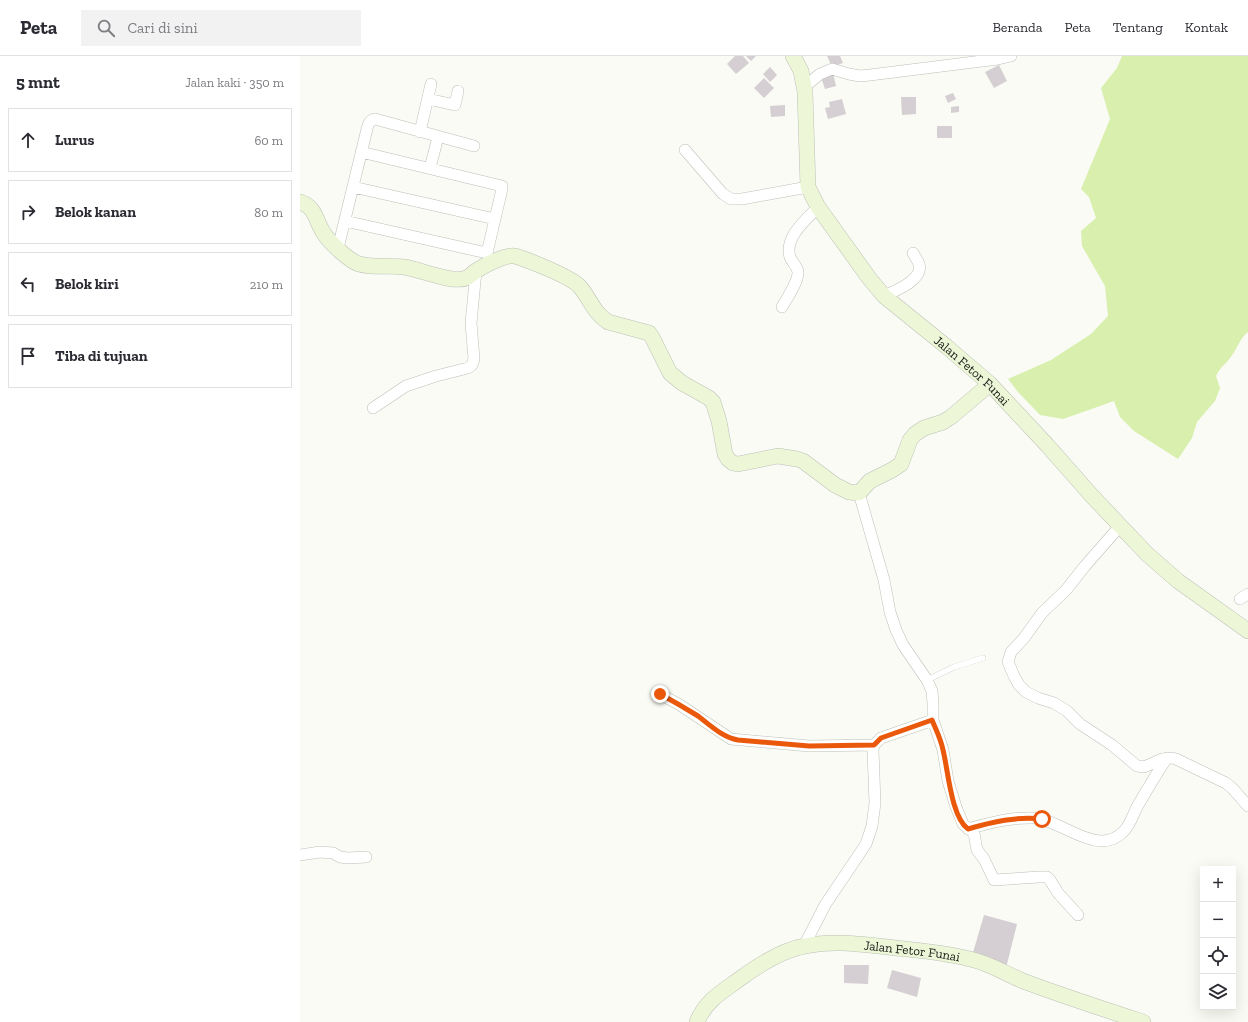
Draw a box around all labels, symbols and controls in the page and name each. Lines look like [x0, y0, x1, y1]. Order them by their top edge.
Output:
search box [81, 10, 361, 46]
text: Peta [20, 16, 57, 39]
icon: search [95, 17, 117, 39]
text: Cari di sini [127, 19, 198, 37]
text: Beranda [992, 19, 1043, 36]
text: Peta [1065, 19, 1091, 36]
text: Tentang [1113, 19, 1163, 36]
text: Kontak [1185, 19, 1228, 36]
text: 5 mnt [16, 72, 60, 92]
text: Jalan kaki · 350 m [185, 75, 284, 90]
icon: ahead [17, 129, 39, 151]
text: Lurus [55, 131, 94, 149]
text: 60 m [254, 133, 283, 148]
icon: right [17, 201, 39, 223]
text: Belok kanan [55, 203, 136, 221]
text: 80 m [254, 205, 283, 220]
icon: left [17, 273, 39, 295]
text: Belok kiri [55, 275, 119, 293]
text: 210 m [250, 277, 283, 292]
street label: Jalan Fetor Funai [931, 332, 1013, 408]
icon: arrive [17, 345, 39, 367]
text: Tiba di tujuan [55, 347, 148, 365]
route end [651, 685, 669, 703]
route start [1033, 810, 1051, 828]
map controls [1200, 866, 1236, 1010]
button: + [1200, 866, 1236, 902]
button: − [1200, 902, 1236, 938]
street label: Jalan Fetor Funai [863, 937, 962, 964]
button: locate [1200, 938, 1236, 974]
button: layers [1200, 974, 1236, 1010]

